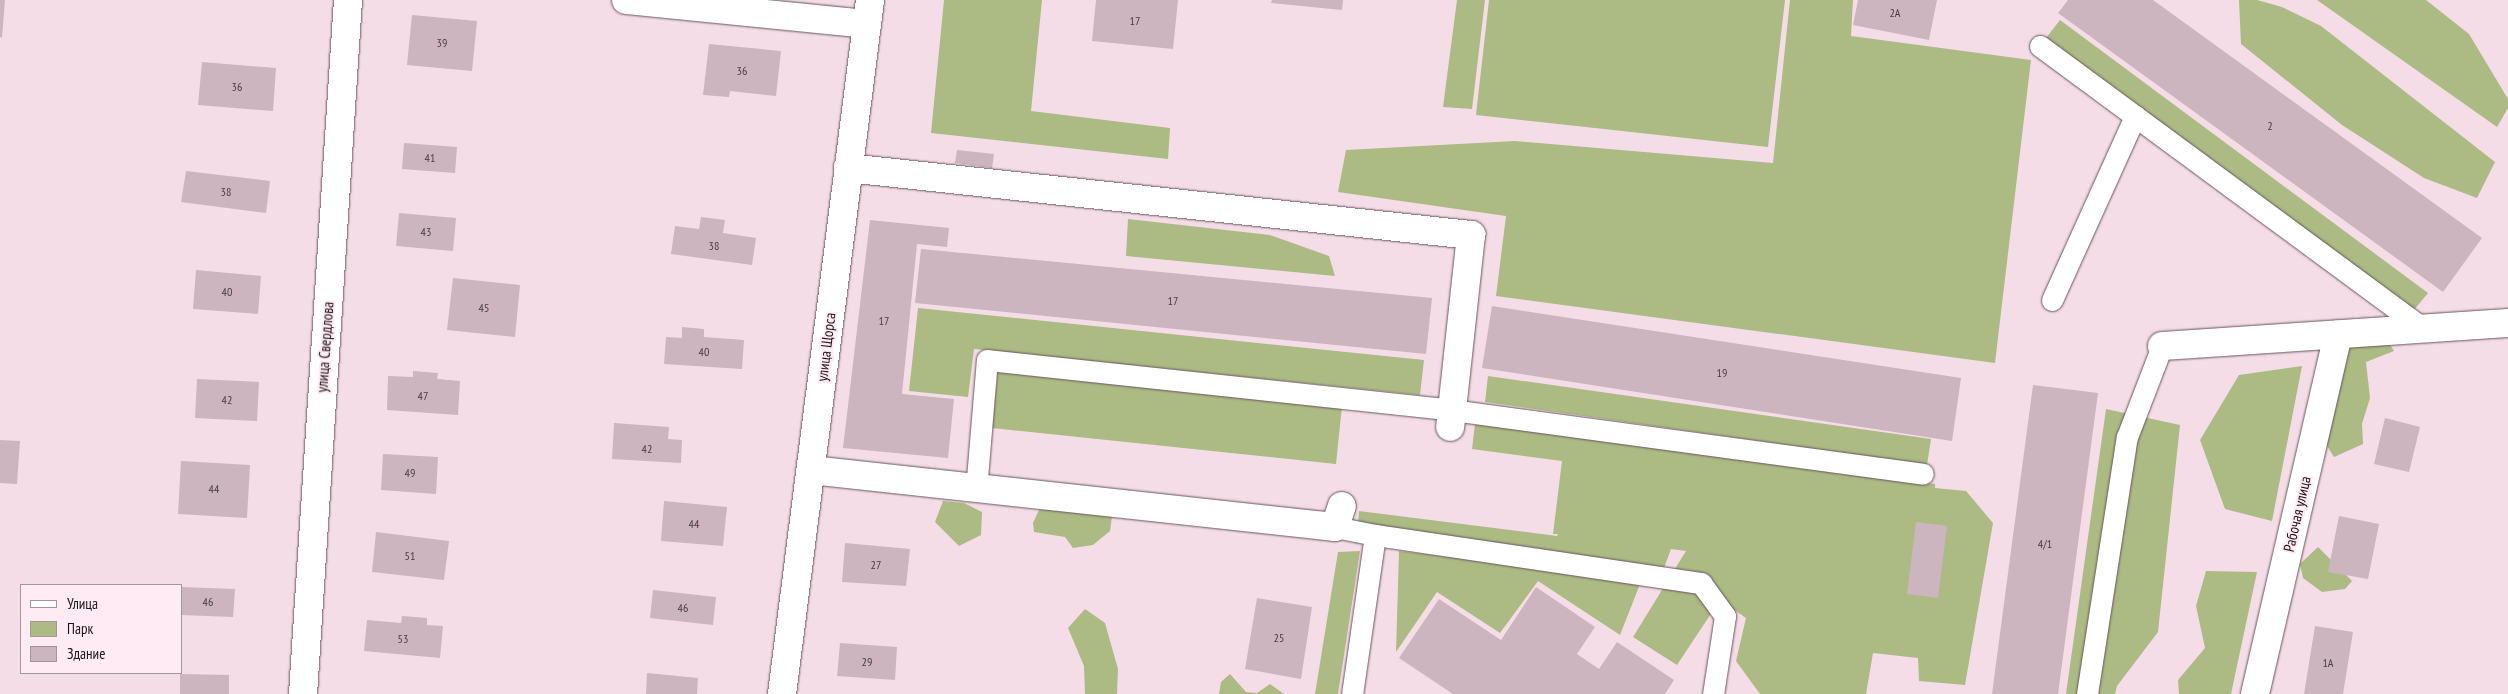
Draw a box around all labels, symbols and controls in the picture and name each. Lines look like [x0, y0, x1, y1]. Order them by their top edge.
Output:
house number: 2А [1889, 6, 1901, 20]
house number: 17 [1130, 14, 1140, 28]
house number: 39 [437, 36, 447, 50]
house number: 36 [737, 64, 747, 78]
house number: 36 [232, 80, 242, 94]
house number: 2 [2267, 119, 2273, 133]
house number: 41 [425, 151, 435, 165]
house number: 38 [221, 185, 231, 199]
house number: 43 [421, 225, 431, 239]
house number: 38 [709, 239, 719, 253]
house number: 40 [222, 285, 232, 299]
house number: 17 [1168, 294, 1178, 308]
street label: улица Свердлова [313, 301, 337, 393]
house number: 45 [479, 301, 489, 315]
street label: улица Щорса [813, 312, 839, 382]
house number: 17 [879, 314, 889, 328]
house number: 40 [699, 345, 709, 359]
house number: 19 [1717, 366, 1727, 380]
house number: 47 [418, 389, 428, 403]
house number: 42 [222, 393, 232, 407]
house number: 42 [642, 442, 652, 456]
house number: 49 [405, 466, 415, 480]
street label: Рабочая улица [2280, 474, 2314, 554]
house number: 44 [209, 482, 219, 496]
house number: 44 [689, 517, 699, 531]
house number: 4/1 [2038, 537, 2052, 551]
house number: 51 [405, 549, 415, 563]
house number: 27 [871, 558, 881, 572]
legend [20, 584, 182, 674]
text: Улица [67, 594, 98, 613]
house number: 46 [203, 595, 213, 609]
house number: 46 [678, 601, 688, 615]
text: Парк [67, 619, 93, 638]
house number: 25 [1274, 631, 1284, 645]
house number: 53 [398, 632, 408, 646]
text: Здание [67, 644, 105, 663]
house number: 29 [862, 655, 872, 669]
house number: 1А [2322, 656, 2334, 670]

